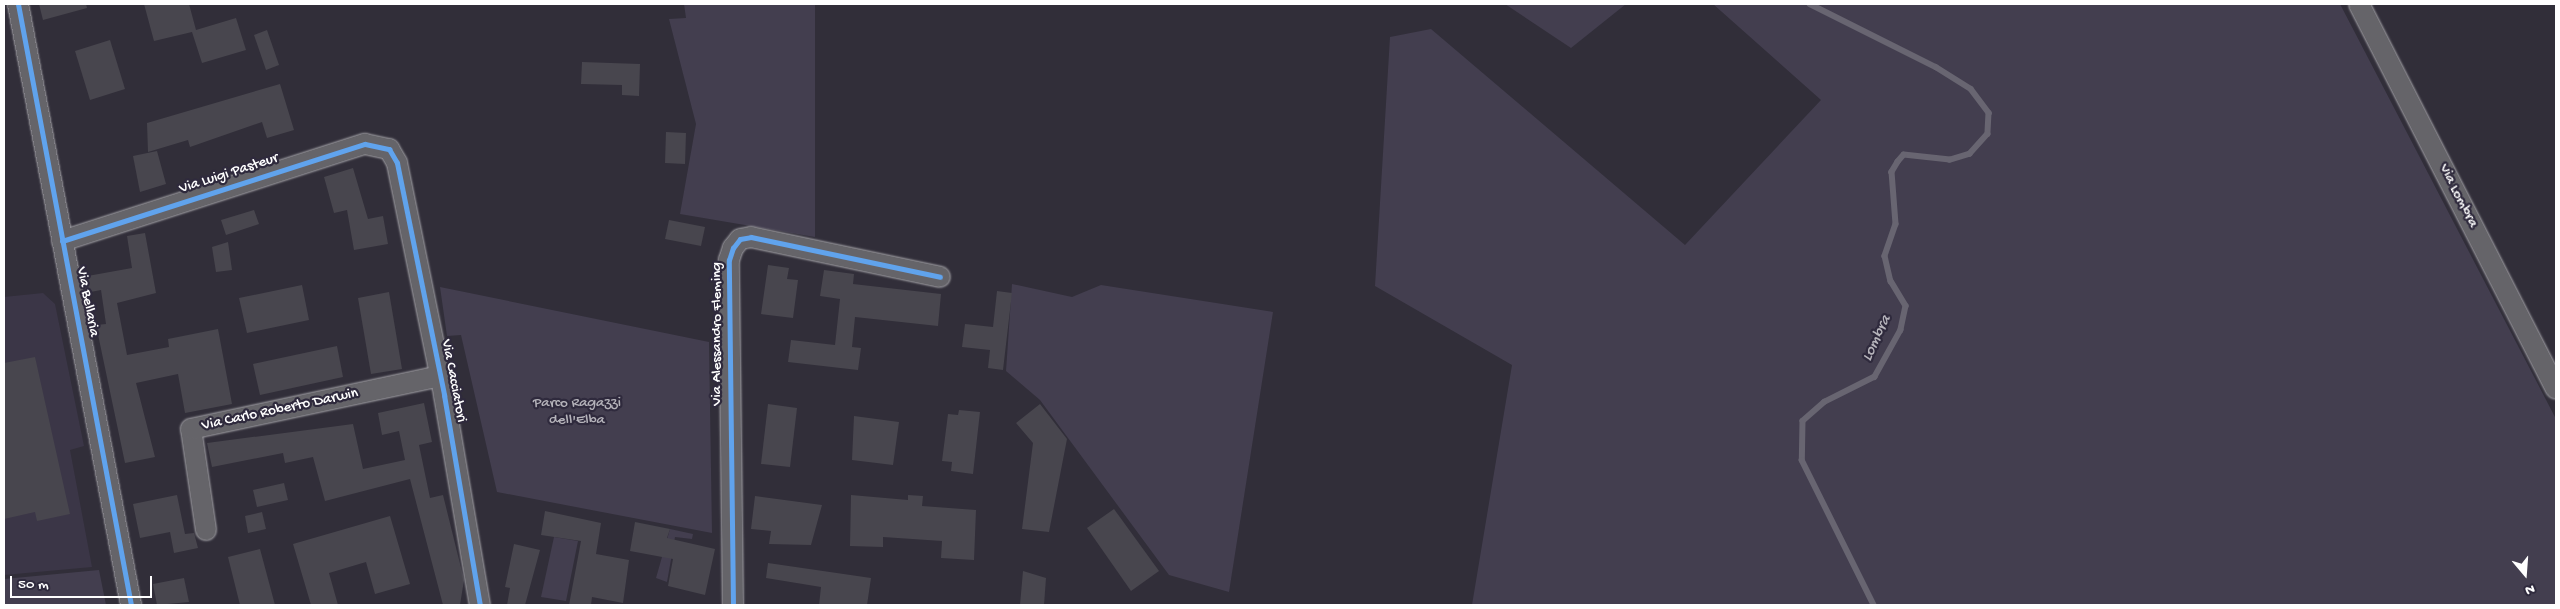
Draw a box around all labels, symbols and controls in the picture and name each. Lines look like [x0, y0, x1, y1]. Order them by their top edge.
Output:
street label: Via Luigi Pasteur [177, 150, 281, 198]
street label: Via Lombra [2434, 161, 2482, 231]
street label: Via Alessandro Fleming [709, 262, 727, 406]
street label: Via Bellaria [71, 266, 103, 338]
water label: Lombra [1859, 313, 1897, 365]
street label: Via Cacciatori [436, 338, 470, 424]
street label: Via Carlo Roberto Darwin [200, 385, 360, 435]
park label: Parco Ragazzi dell'Elba [533, 394, 621, 429]
north arrow [2500, 549, 2550, 599]
scale bar [12, 566, 155, 598]
text: 50 m [18, 576, 49, 594]
text: N [2523, 579, 2537, 598]

